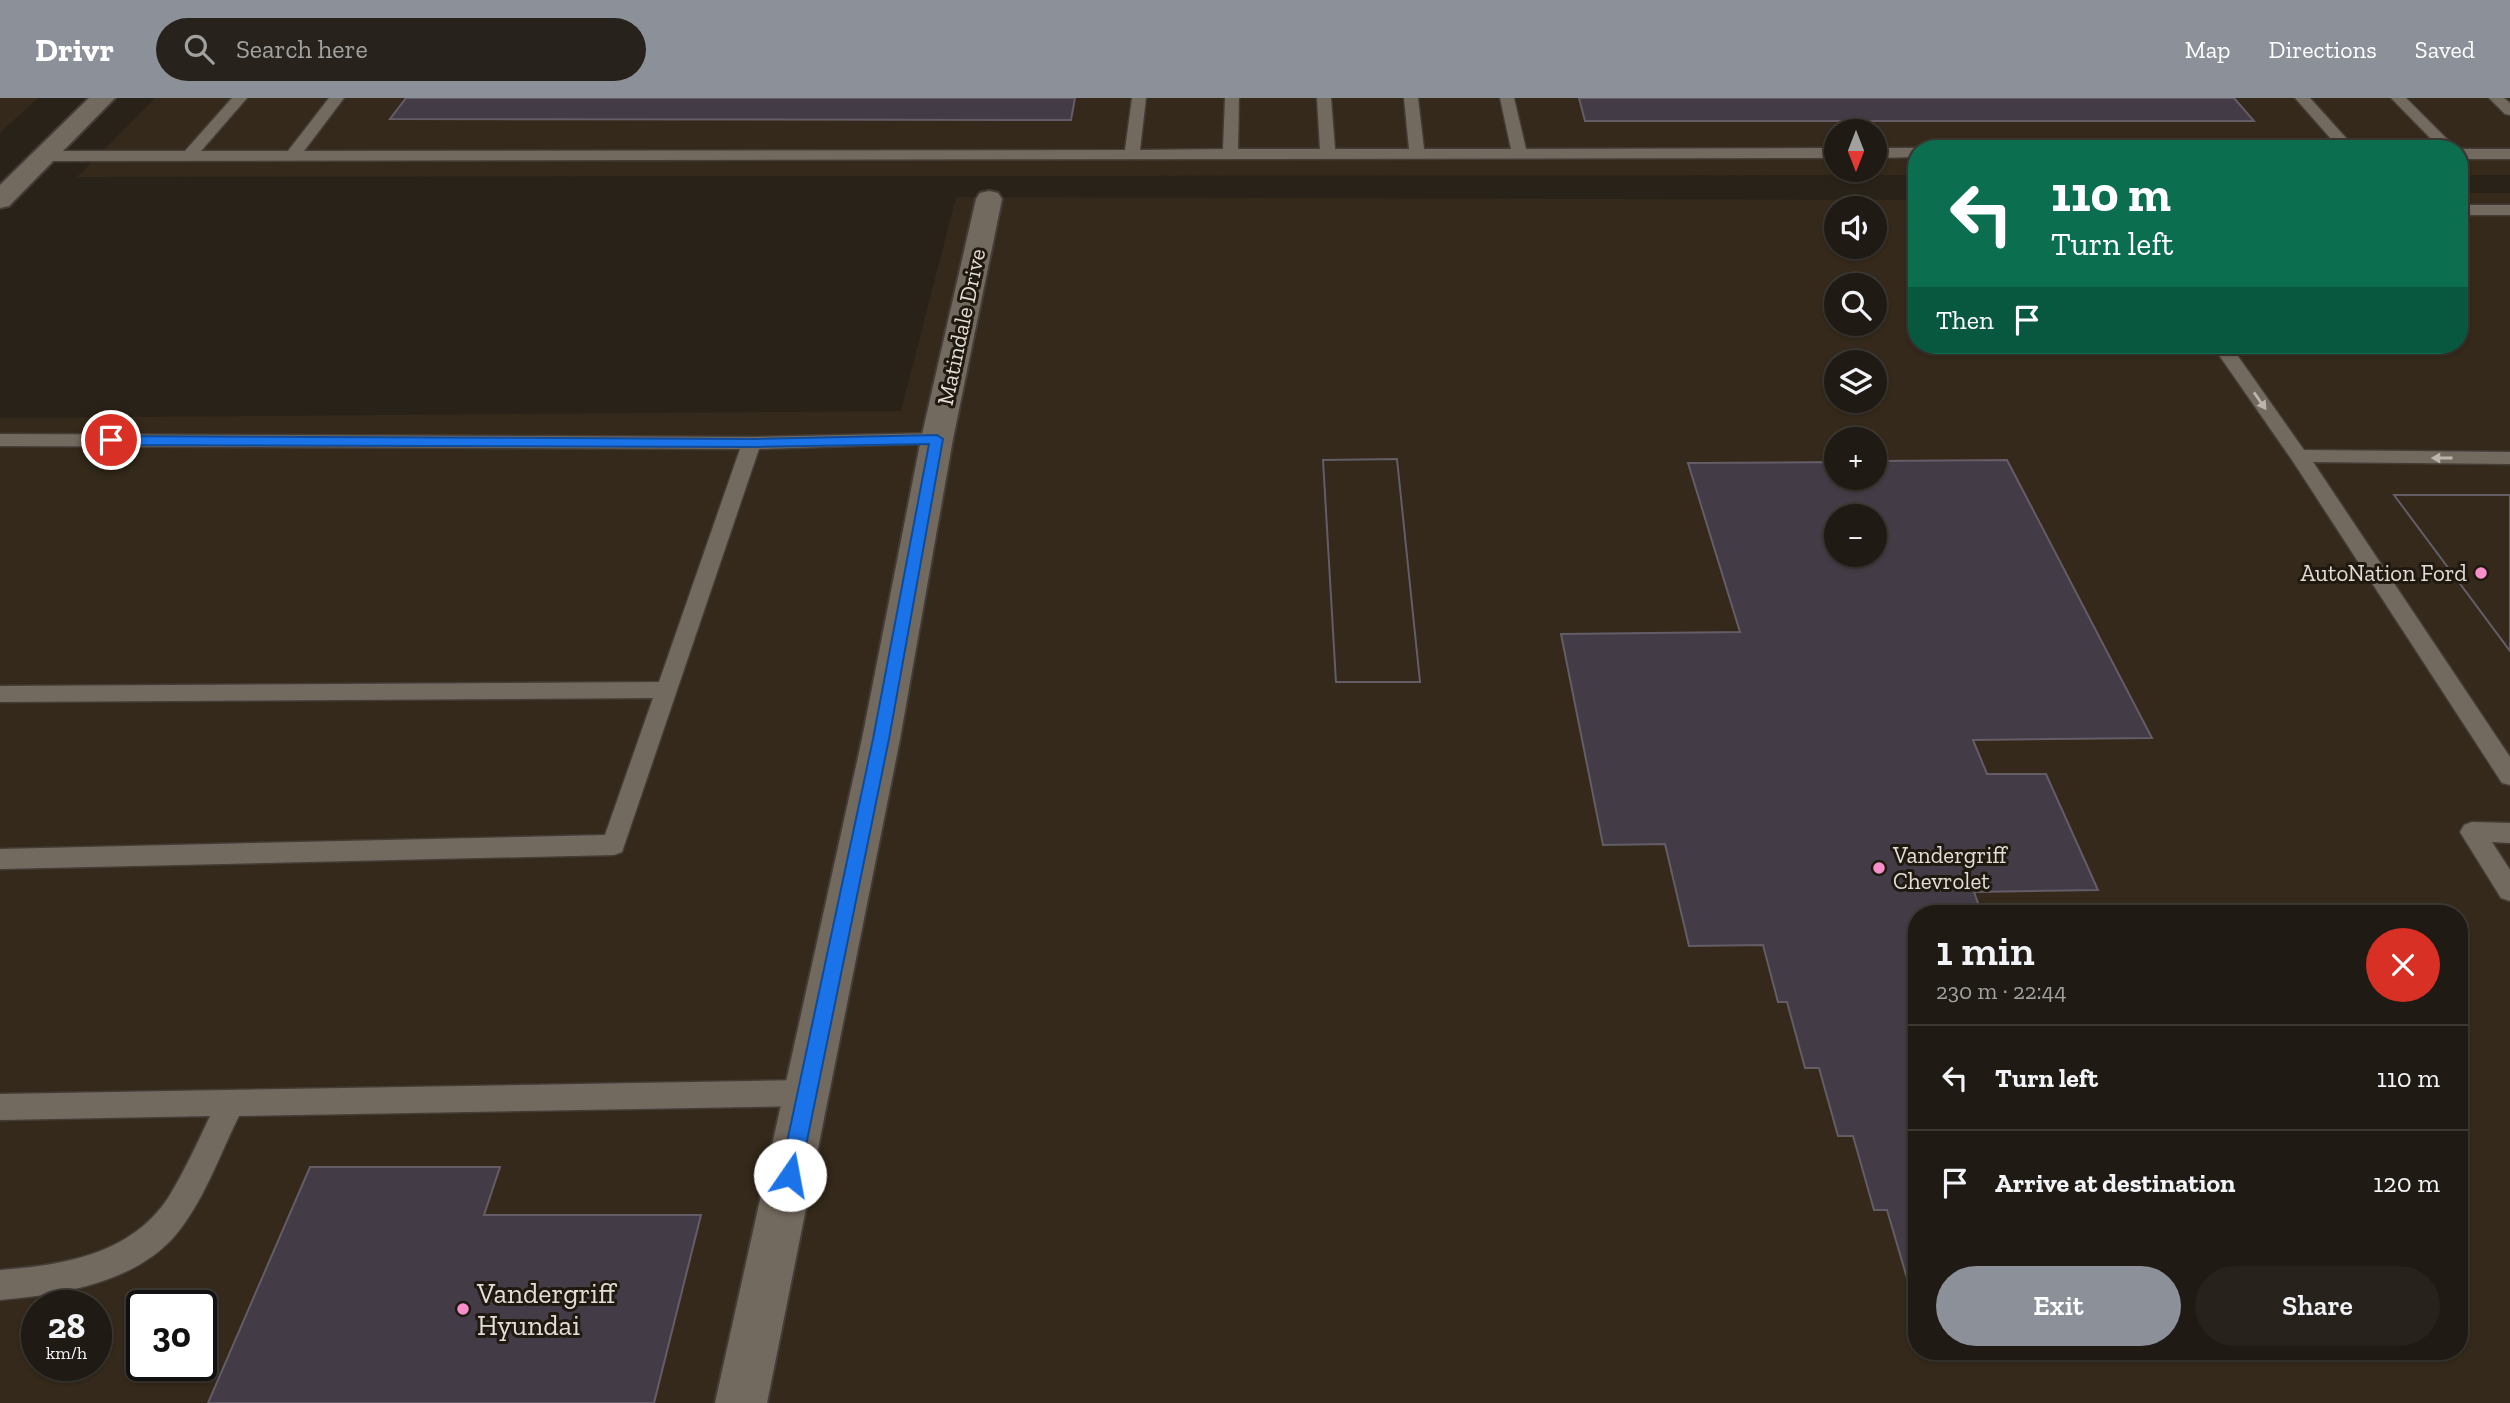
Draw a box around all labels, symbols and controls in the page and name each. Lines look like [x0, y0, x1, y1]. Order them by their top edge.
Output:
search box [156, 18, 646, 81]
text: Drivr [35, 30, 114, 69]
icon: search [180, 30, 218, 68]
text: Search here [236, 33, 368, 65]
text: Map [2185, 35, 2231, 64]
text: Directions [2269, 35, 2377, 64]
text: Saved [2415, 35, 2475, 64]
north arrow [1824, 119, 1886, 182]
map controls [1824, 119, 1887, 567]
text: 110 m [2051, 165, 2171, 224]
icon: left [1936, 168, 2027, 259]
button: sound [1824, 196, 1887, 259]
text: Turn left [2051, 225, 2173, 263]
street label: Matindale Drive [931, 246, 991, 408]
button: search [1824, 273, 1887, 336]
icon: arrive [2008, 301, 2046, 339]
text: Then [1936, 304, 1994, 336]
button: layers [1824, 350, 1887, 413]
one-way arrow [2253, 392, 2267, 410]
pin [81, 410, 141, 470]
icon: arrive [92, 421, 130, 459]
button: + [1824, 427, 1887, 490]
one-way arrow [2431, 452, 2453, 464]
button: − [1824, 504, 1887, 567]
place label: AutoNation Ford [2301, 559, 2467, 587]
marker: AutoNation Ford [2473, 565, 2489, 581]
place label: Vandergriff Chevrolet [1892, 841, 2009, 895]
marker: Vandergriff Chevrolet [1871, 860, 1887, 876]
text: 1 min [1936, 925, 2035, 976]
button: close [2366, 928, 2440, 1002]
text: 230 m · 22:44 [1936, 977, 2067, 1005]
icon: left [1936, 1059, 1974, 1097]
text: Turn left [1995, 1062, 2098, 1094]
text: 110 m [2377, 1062, 2440, 1094]
position arrow [753, 1138, 827, 1212]
icon: arrive [1936, 1164, 1974, 1202]
text: Arrive at destination [1995, 1167, 2235, 1199]
text: 120 m [2373, 1167, 2440, 1199]
button: Exit [1936, 1266, 2181, 1346]
button: Share [2195, 1266, 2440, 1346]
place label: Vandergriff Hyundai [476, 1277, 617, 1342]
speed limit sign: 30 [126, 1290, 217, 1381]
marker: Vandergriff Hyundai [455, 1301, 471, 1317]
text: 28 [48, 1305, 85, 1347]
text: km/h [46, 1342, 87, 1364]

